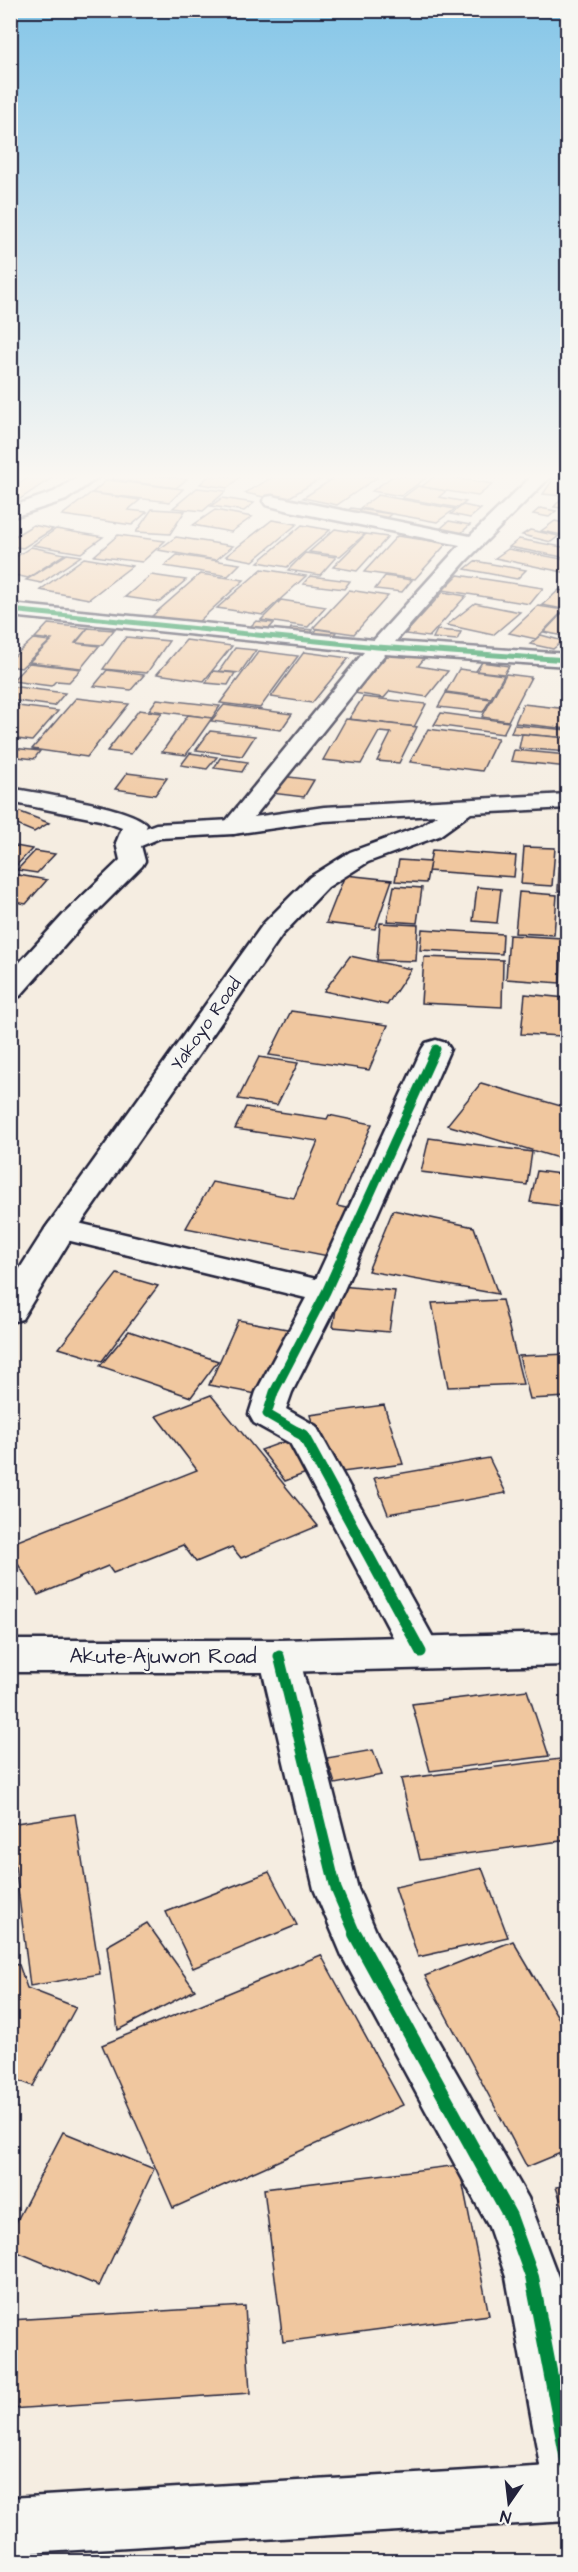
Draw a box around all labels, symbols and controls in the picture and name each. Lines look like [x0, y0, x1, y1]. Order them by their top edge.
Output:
street label: Yakoyo Road [165, 972, 248, 1076]
street label: Akute-Ajuwon Road [69, 1642, 257, 1671]
north arrow [479, 2473, 539, 2533]
text: N [498, 2505, 513, 2528]

